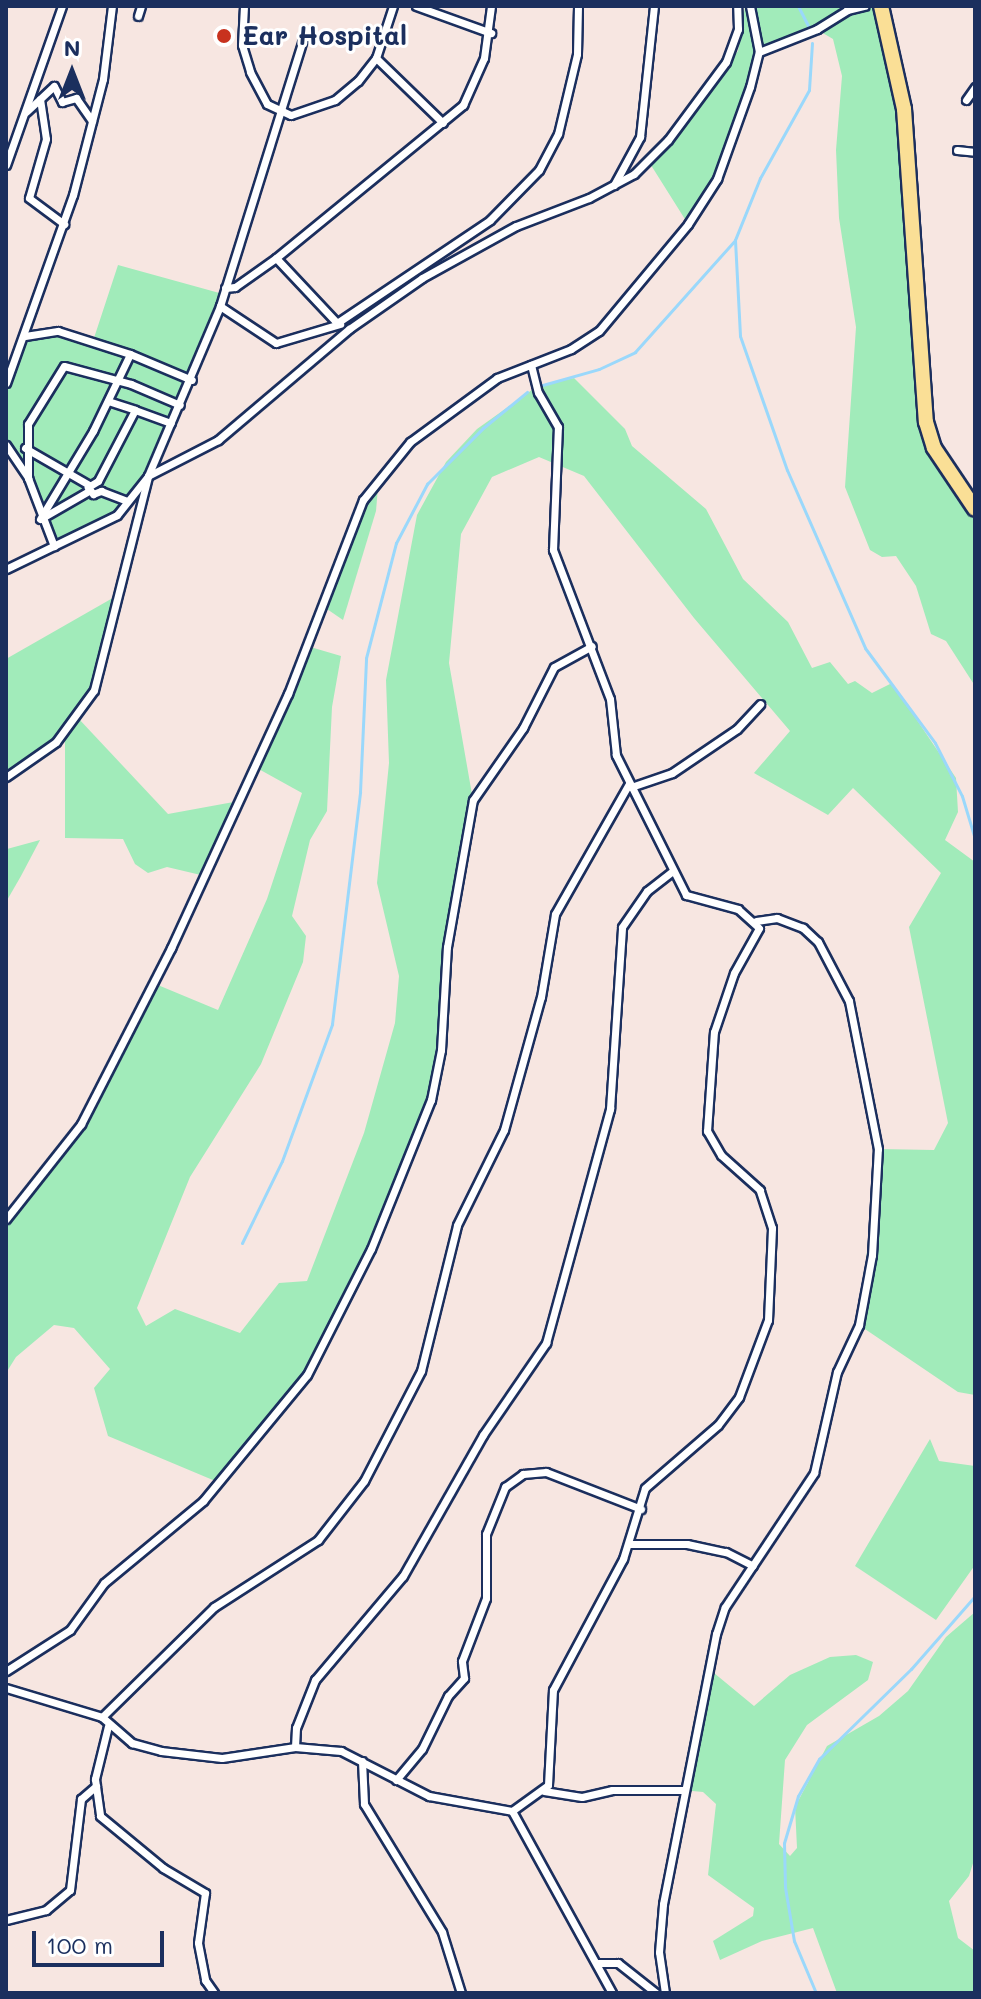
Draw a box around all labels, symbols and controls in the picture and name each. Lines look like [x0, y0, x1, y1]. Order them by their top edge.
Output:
place label: Ear Hospital [242, 20, 407, 52]
marker: Ear Hospital [213, 25, 235, 47]
north arrow [32, 32, 112, 112]
text: N [64, 33, 80, 62]
scale bar [36, 1915, 168, 1965]
text: 100 m [46, 1929, 113, 1960]

